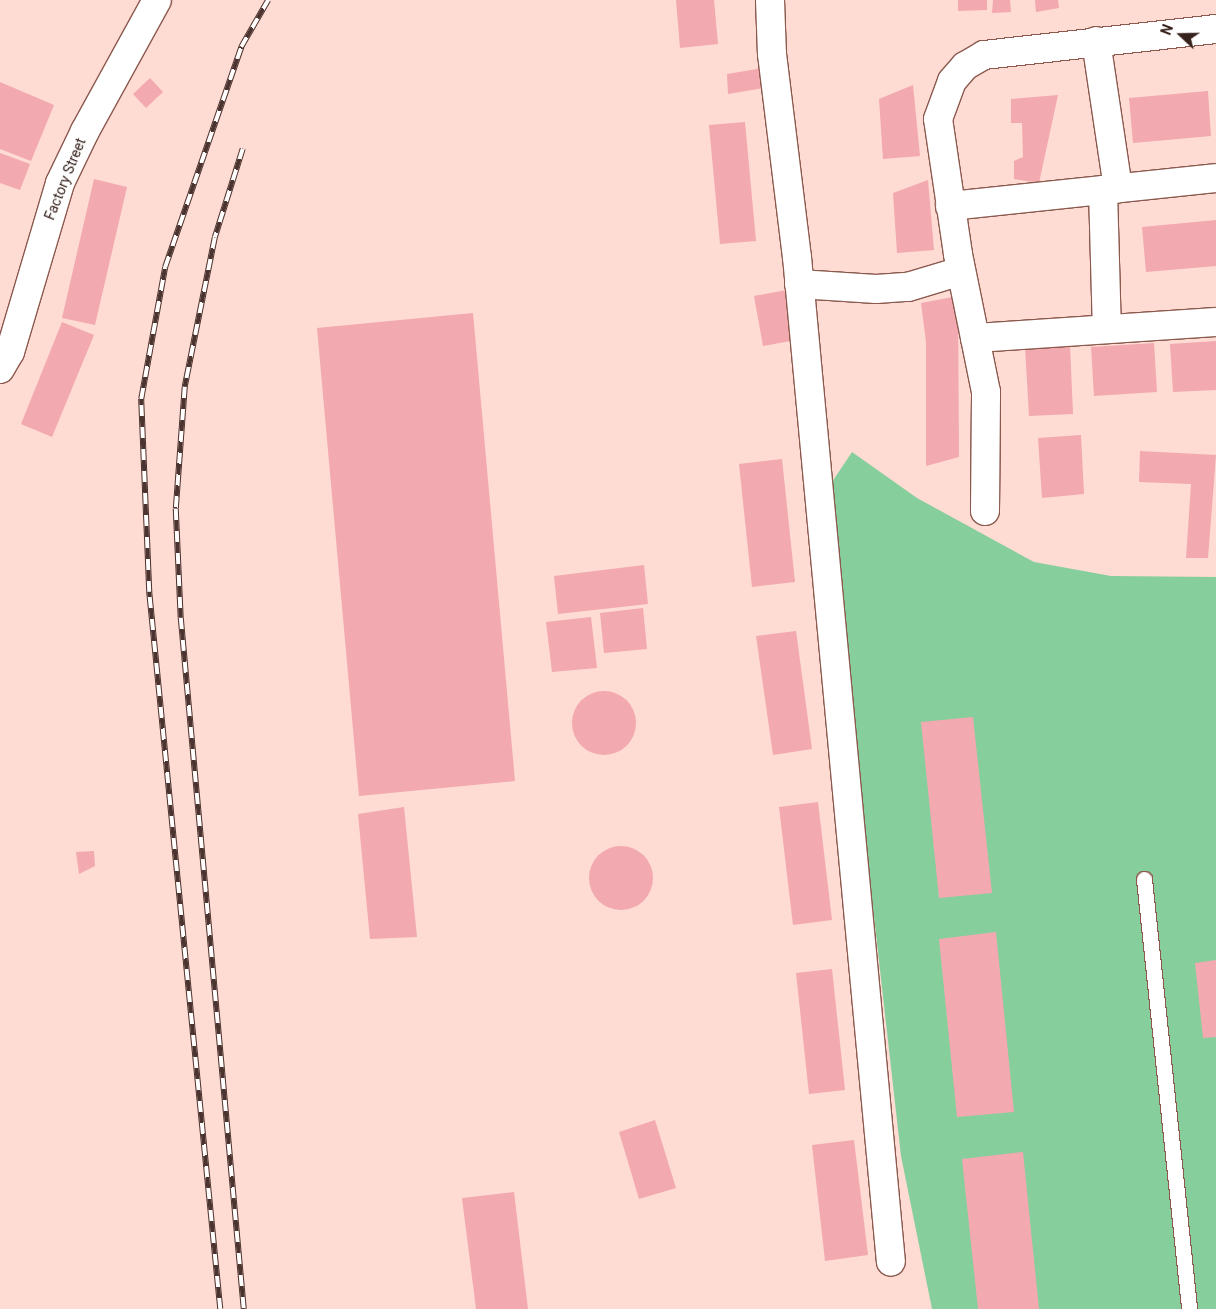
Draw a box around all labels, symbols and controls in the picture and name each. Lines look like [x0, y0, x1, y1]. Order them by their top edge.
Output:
north arrow [1156, 10, 1206, 60]
text: N [1158, 22, 1176, 37]
street label: Factory Street [41, 136, 89, 222]

